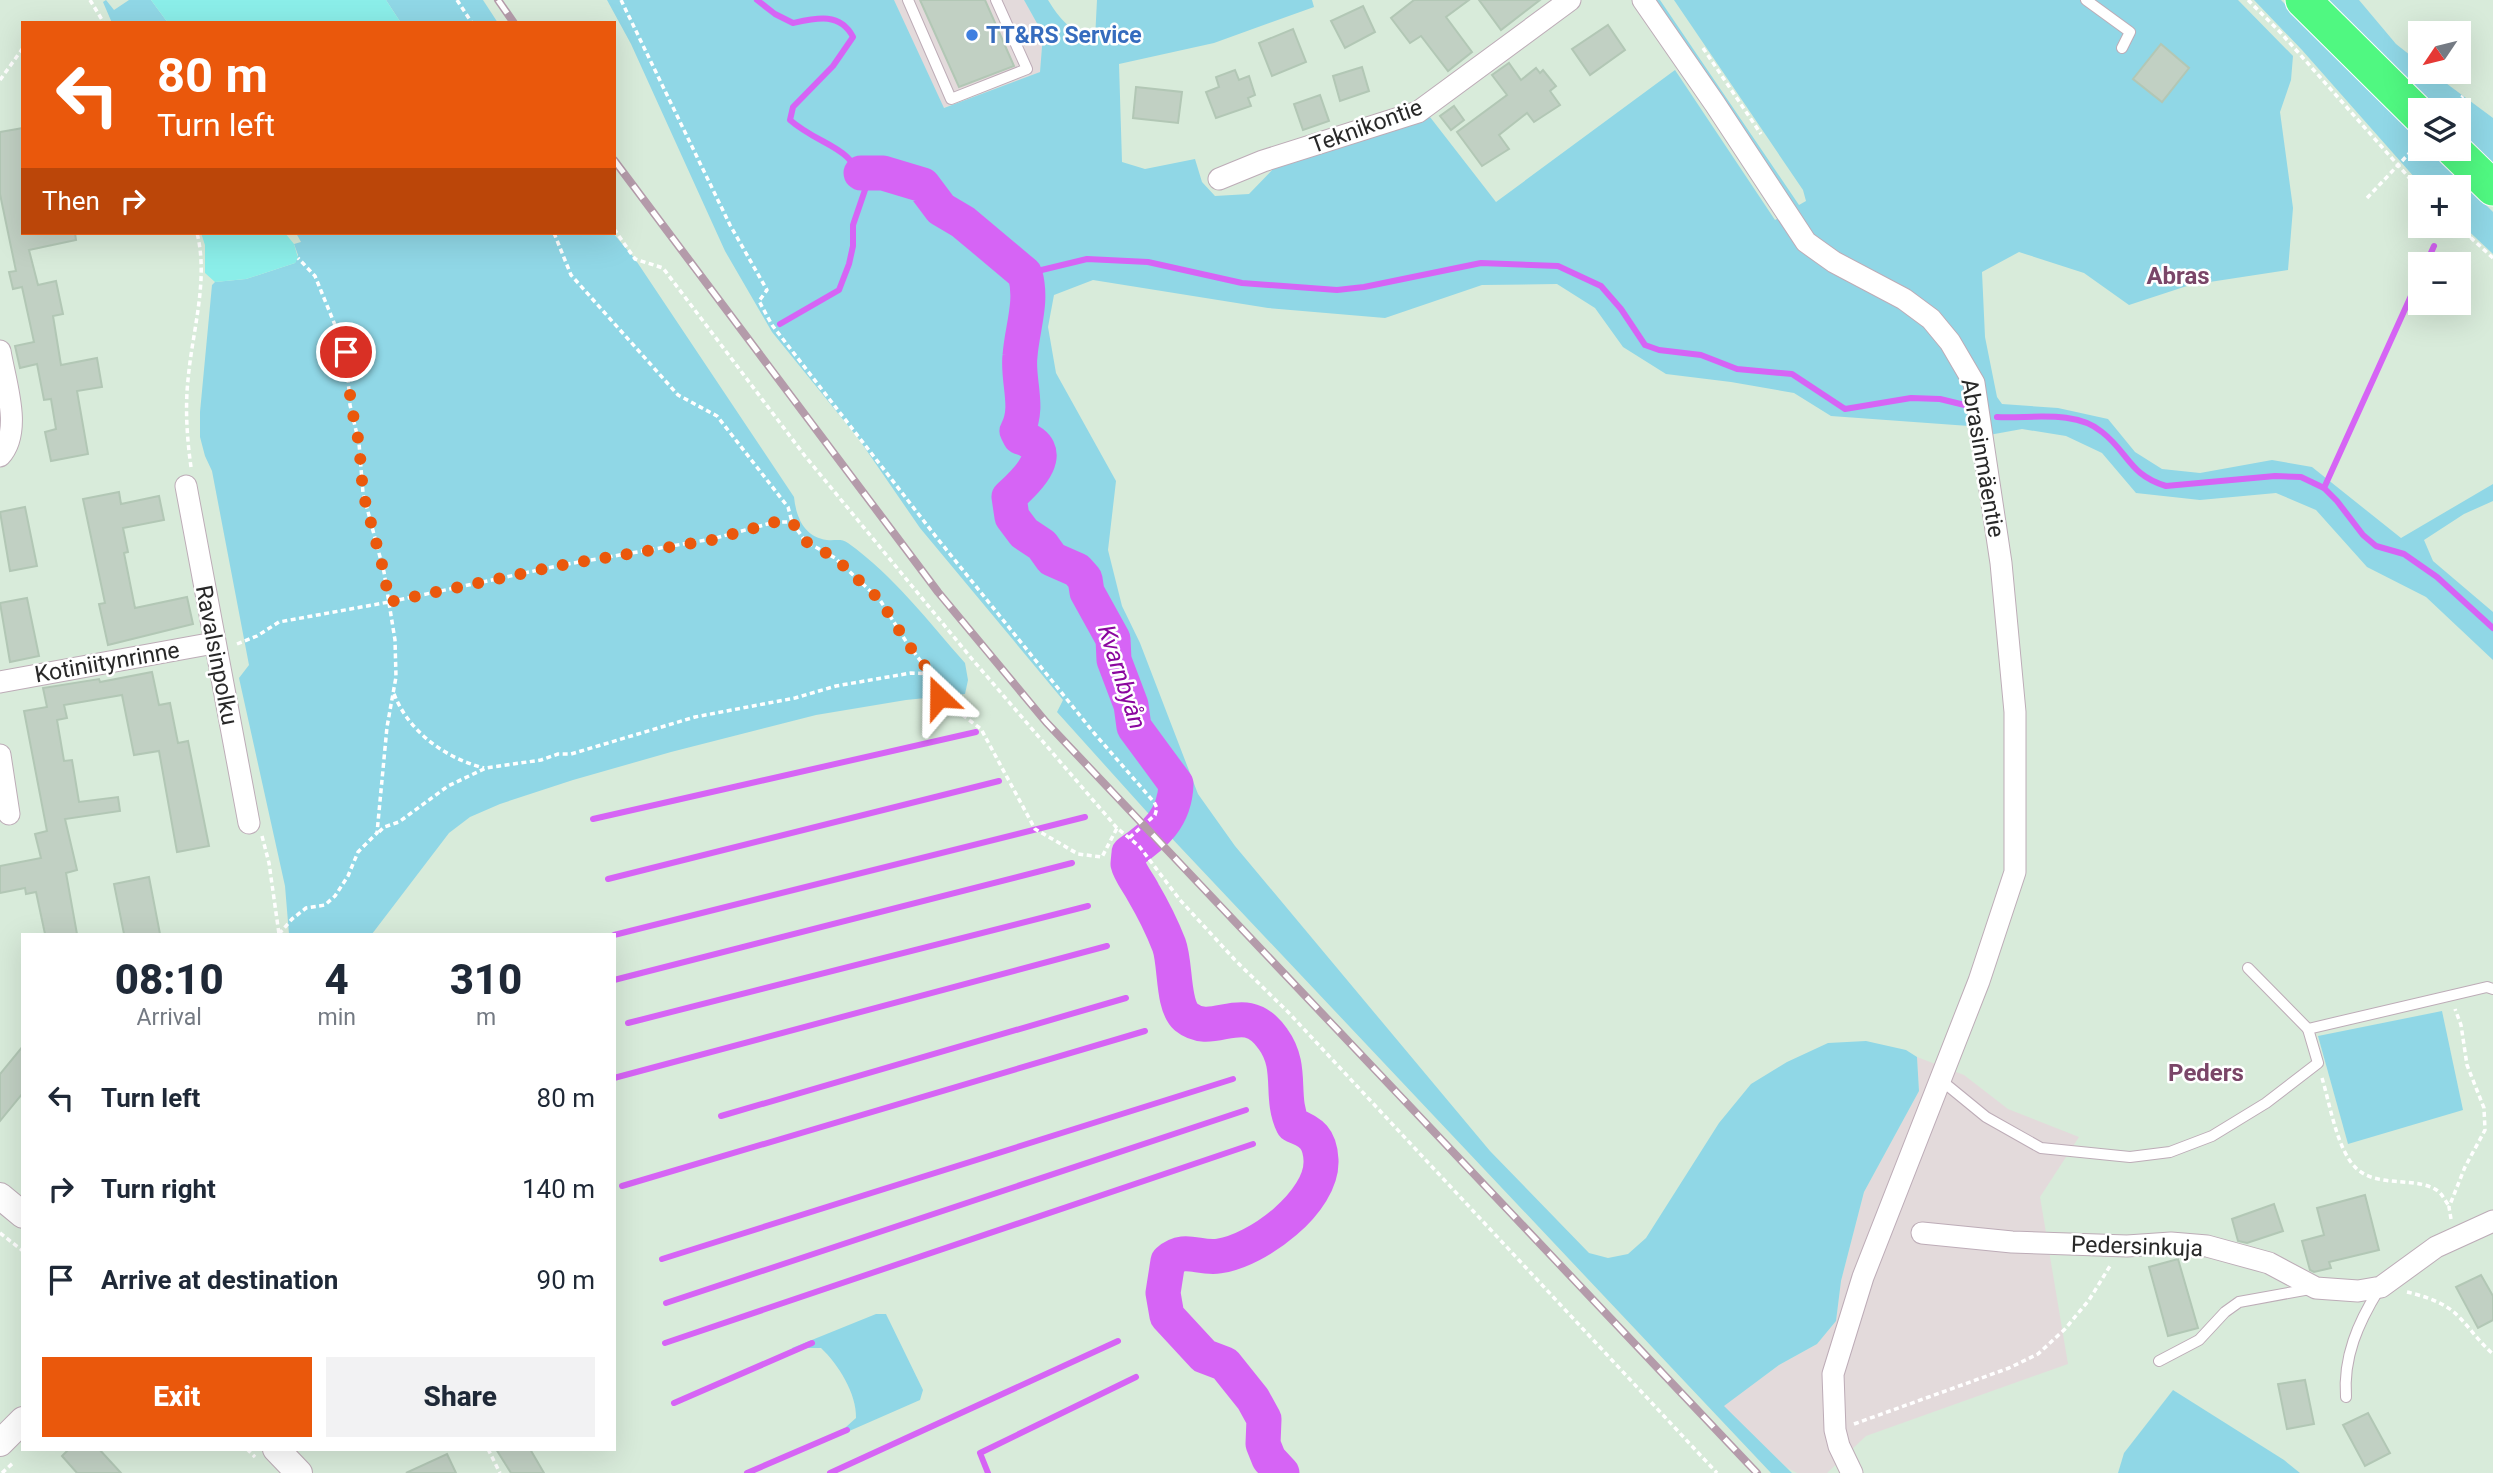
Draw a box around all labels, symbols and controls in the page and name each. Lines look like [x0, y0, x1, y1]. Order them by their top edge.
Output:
north arrow [2408, 21, 2471, 84]
map controls [2408, 21, 2471, 315]
place label: TT&RS Service [986, 22, 1142, 49]
marker: TT&RS Service [964, 27, 980, 43]
text: 80 m [157, 47, 268, 104]
icon: left [42, 49, 133, 140]
street label: Teknikontie [1306, 94, 1426, 159]
button: layers [2408, 98, 2471, 161]
text: Turn left [157, 106, 275, 144]
button: + [2408, 175, 2471, 238]
icon: right [114, 182, 152, 220]
text: Then [42, 186, 100, 216]
button: − [2408, 252, 2471, 315]
district label: Abras [2146, 262, 2210, 290]
pin [316, 322, 376, 382]
icon: arrive [327, 333, 365, 371]
street label: Abrasinmäentie [1955, 377, 2010, 540]
street label: Ravalsinpolku [190, 583, 243, 727]
water label: Kvarnbyån [1092, 621, 1152, 733]
street label: Kotiniitynrinne [33, 636, 181, 688]
position arrow [902, 660, 976, 734]
text: 08:10 [115, 955, 224, 1004]
text: 4 [325, 955, 349, 1004]
text: 310 [450, 955, 522, 1004]
text: Arrival [137, 1004, 202, 1031]
text: min [317, 1004, 356, 1031]
text: m [476, 1004, 496, 1031]
district label: Peders [2168, 1059, 2244, 1087]
icon: left [42, 1079, 80, 1117]
text: Turn left [101, 1083, 200, 1113]
text: 80 m [537, 1083, 595, 1113]
icon: right [42, 1170, 80, 1208]
text: Turn right [101, 1174, 216, 1204]
text: 140 m [522, 1174, 595, 1204]
street label: Pedersinkuja [2071, 1231, 2203, 1262]
icon: arrive [42, 1261, 80, 1299]
text: Arrive at destination [101, 1265, 338, 1295]
text: 90 m [537, 1265, 595, 1295]
button: Exit [42, 1357, 312, 1437]
button: Share [326, 1357, 595, 1437]

